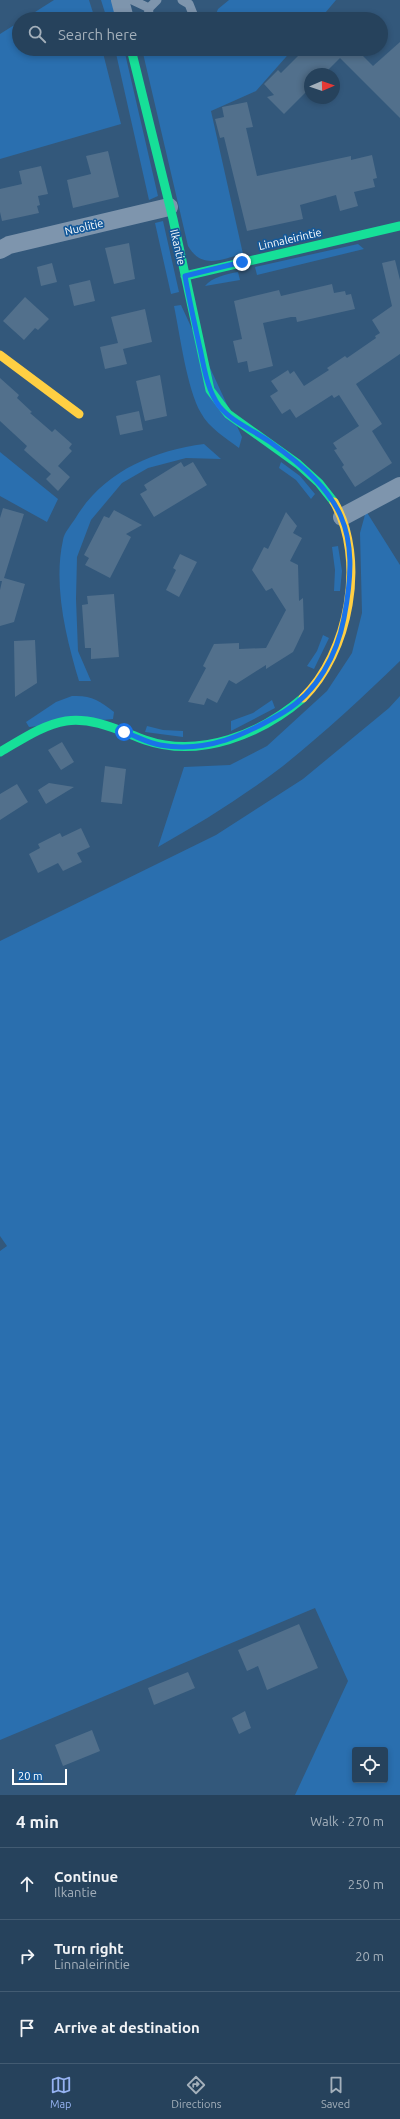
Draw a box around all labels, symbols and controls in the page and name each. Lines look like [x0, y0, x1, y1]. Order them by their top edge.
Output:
search box [12, 12, 388, 56]
icon: search [26, 23, 48, 45]
text: Search here [58, 26, 137, 43]
north arrow [304, 68, 340, 104]
street label: Nuolitie [64, 217, 104, 237]
street label: Linnaleirintie [257, 226, 323, 252]
street label: Ilkantie [168, 228, 188, 266]
route end [233, 253, 251, 271]
route start [115, 723, 133, 741]
map controls [352, 1747, 388, 1783]
button: locate [352, 1747, 388, 1783]
scale bar [12, 1767, 67, 1786]
text: 20 m [18, 1770, 42, 1782]
text: 4 min [16, 1812, 59, 1831]
text: Walk · 270 m [310, 1814, 384, 1828]
text: Continue [54, 1868, 118, 1885]
icon: ahead [16, 1873, 38, 1895]
text: 250 m [348, 1877, 384, 1891]
text: Ilkantie [54, 1885, 97, 1899]
text: Turn right [54, 1940, 124, 1957]
icon: right [16, 1945, 38, 1967]
text: 20 m [355, 1949, 384, 1963]
text: Linnaleirintie [54, 1957, 130, 1971]
icon: arrive [16, 2017, 38, 2039]
text: Arrive at destination [54, 2019, 200, 2036]
tab: Map [50, 2074, 72, 2110]
tab: Directions [171, 2074, 221, 2110]
tab: Saved [321, 2074, 350, 2110]

